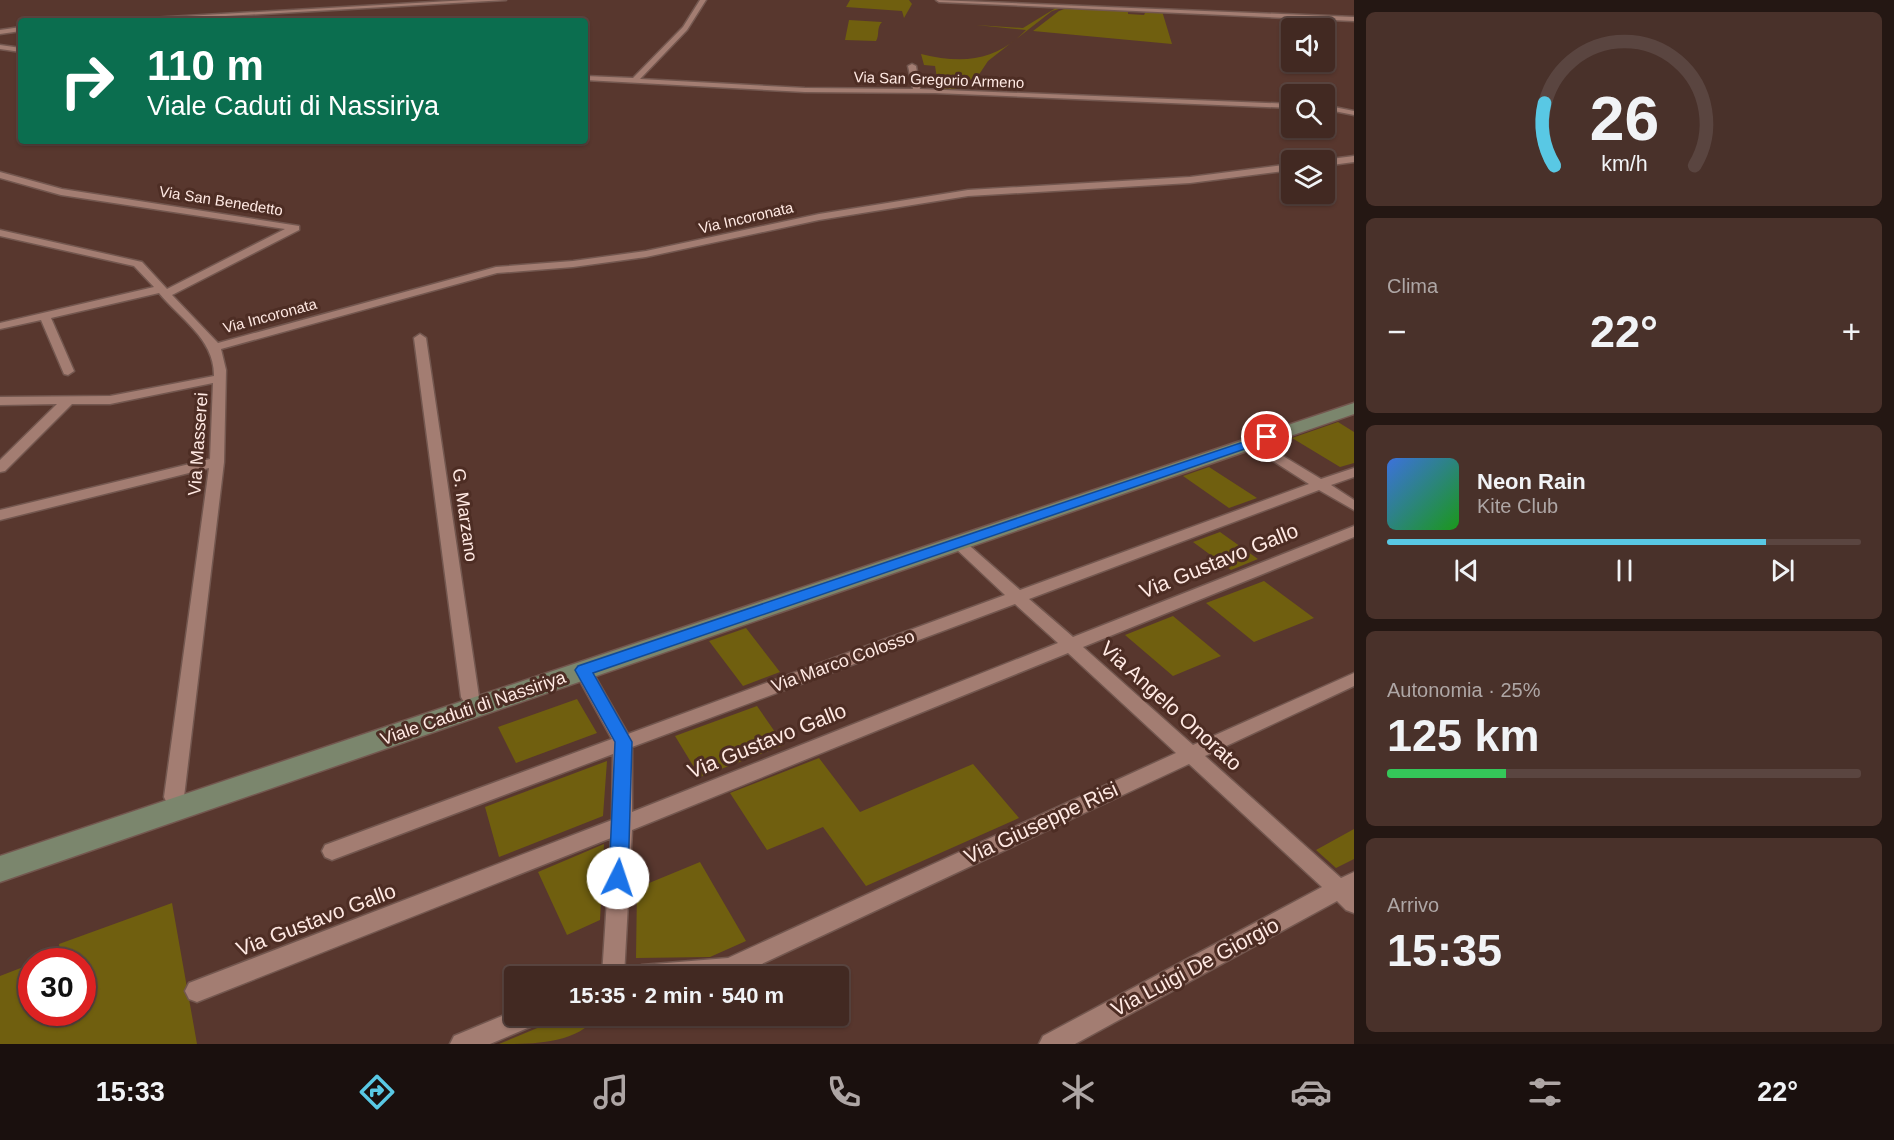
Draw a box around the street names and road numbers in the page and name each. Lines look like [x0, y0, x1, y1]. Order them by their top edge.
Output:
street label: Via San Gregorio Armeno [853, 68, 1025, 91]
street label: Via San Benedetto [158, 182, 284, 219]
street label: Via Incoronata [697, 198, 795, 237]
street label: Via Incoronata [221, 295, 319, 336]
street label: Via Masserei [184, 392, 212, 496]
street label: G. Marzano [449, 467, 481, 563]
street label: Via Gustavo Gallo [1136, 518, 1301, 603]
street label: Via Marco Colosso [769, 626, 917, 696]
street label: Via Angelo Onorato [1096, 636, 1247, 775]
street label: Viale Caduti di Nassiriya [378, 667, 569, 749]
street label: Via Gustavo Gallo [684, 698, 849, 783]
street label: Via Giuseppe Risi [960, 777, 1121, 868]
street label: Via Gustavo Gallo [233, 879, 399, 961]
street label: Via Luigi De Giorgio [1107, 913, 1282, 1020]

